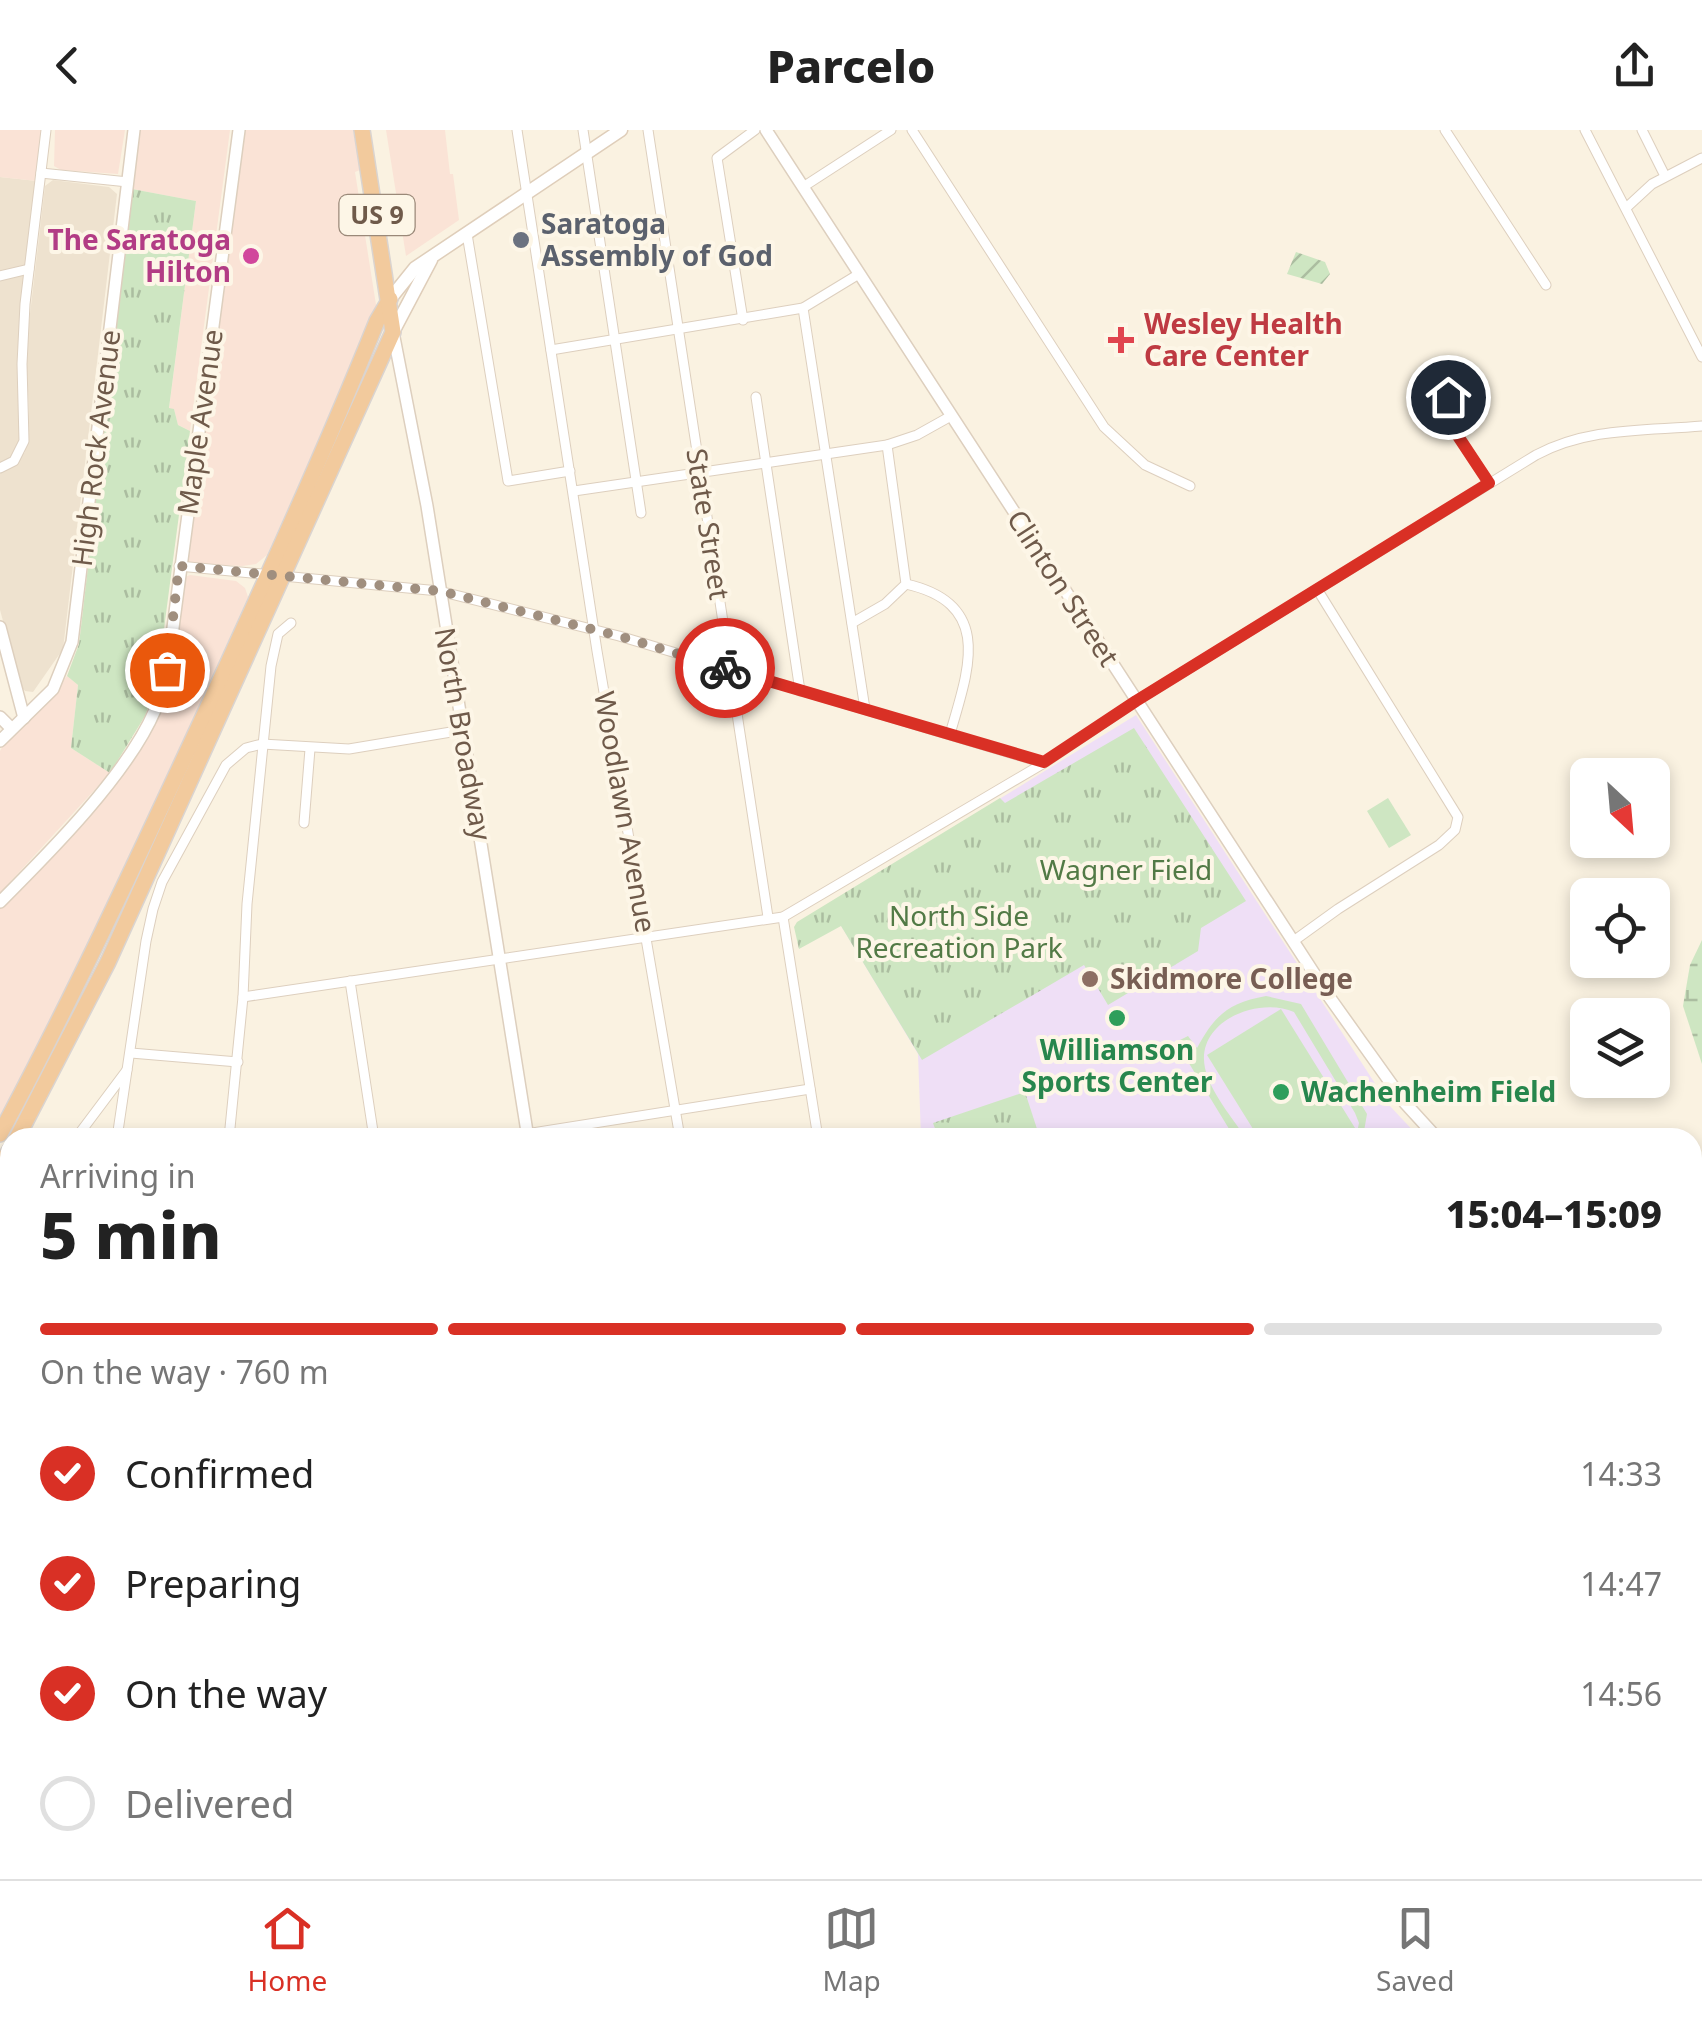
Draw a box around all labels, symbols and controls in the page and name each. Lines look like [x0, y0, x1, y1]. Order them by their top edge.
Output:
text: Parcelo [767, 35, 935, 96]
icon: back [40, 38, 95, 93]
icon: share [1607, 38, 1662, 93]
road number: US 9 [340, 195, 414, 235]
place label: Saratoga Assembly of God [541, 204, 773, 274]
place label: The Saratoga Hilton [48, 220, 231, 290]
marker: Saratoga Assembly of God [510, 229, 532, 251]
marker: The Saratoga Hilton [240, 245, 262, 267]
place label: Wesley Health Care Center [1144, 304, 1343, 374]
street label: High Rock Avenue [62, 327, 128, 568]
street label: Maple Avenue [167, 327, 231, 517]
marker: Wesley Health Care Center [1108, 327, 1134, 353]
pin [1406, 355, 1491, 440]
icon: home [1421, 370, 1476, 425]
street label: State Street [678, 446, 740, 602]
street label: Clinton Street [999, 502, 1129, 673]
courier [675, 618, 775, 718]
street label: North Broadway [427, 624, 502, 844]
pin [125, 628, 210, 713]
icon: bike [698, 641, 753, 696]
icon: bag [140, 643, 195, 698]
street label: Woodlawn Avenue [586, 688, 666, 935]
north arrow [1570, 758, 1670, 858]
map controls [1570, 758, 1670, 1098]
park label: Wagner Field [1040, 850, 1212, 888]
button: locate [1570, 878, 1670, 978]
park label: North Side Recreation Park [855, 896, 1063, 966]
place label: Skidmore College [1110, 959, 1353, 997]
marker: Skidmore College [1079, 968, 1101, 990]
button: layers [1570, 998, 1670, 1098]
marker: Williamson Sports Center [1106, 1007, 1128, 1029]
place label: Williamson Sports Center [1022, 1030, 1213, 1100]
place label: Wachenheim Field [1301, 1072, 1556, 1110]
marker: Wachenheim Field [1270, 1081, 1292, 1103]
text: Arriving in [40, 1154, 195, 1197]
text: 15:04–15:09 [1446, 1187, 1662, 1239]
text: 5 min [40, 1190, 222, 1278]
text: On the way · 760 m [40, 1350, 329, 1393]
icon: check [40, 1446, 95, 1501]
text: Confirmed [125, 1447, 314, 1499]
text: 14:33 [1580, 1452, 1662, 1495]
icon: check [40, 1556, 95, 1611]
text: Preparing [125, 1557, 301, 1609]
text: 14:47 [1580, 1562, 1662, 1605]
icon: check [40, 1666, 95, 1721]
text: On the way [125, 1667, 327, 1719]
text: 14:56 [1580, 1672, 1662, 1715]
text: Delivered [125, 1777, 294, 1829]
tab: Home [248, 1901, 327, 1999]
tab: Map [823, 1901, 881, 1999]
tab: Saved [1376, 1901, 1454, 1999]

